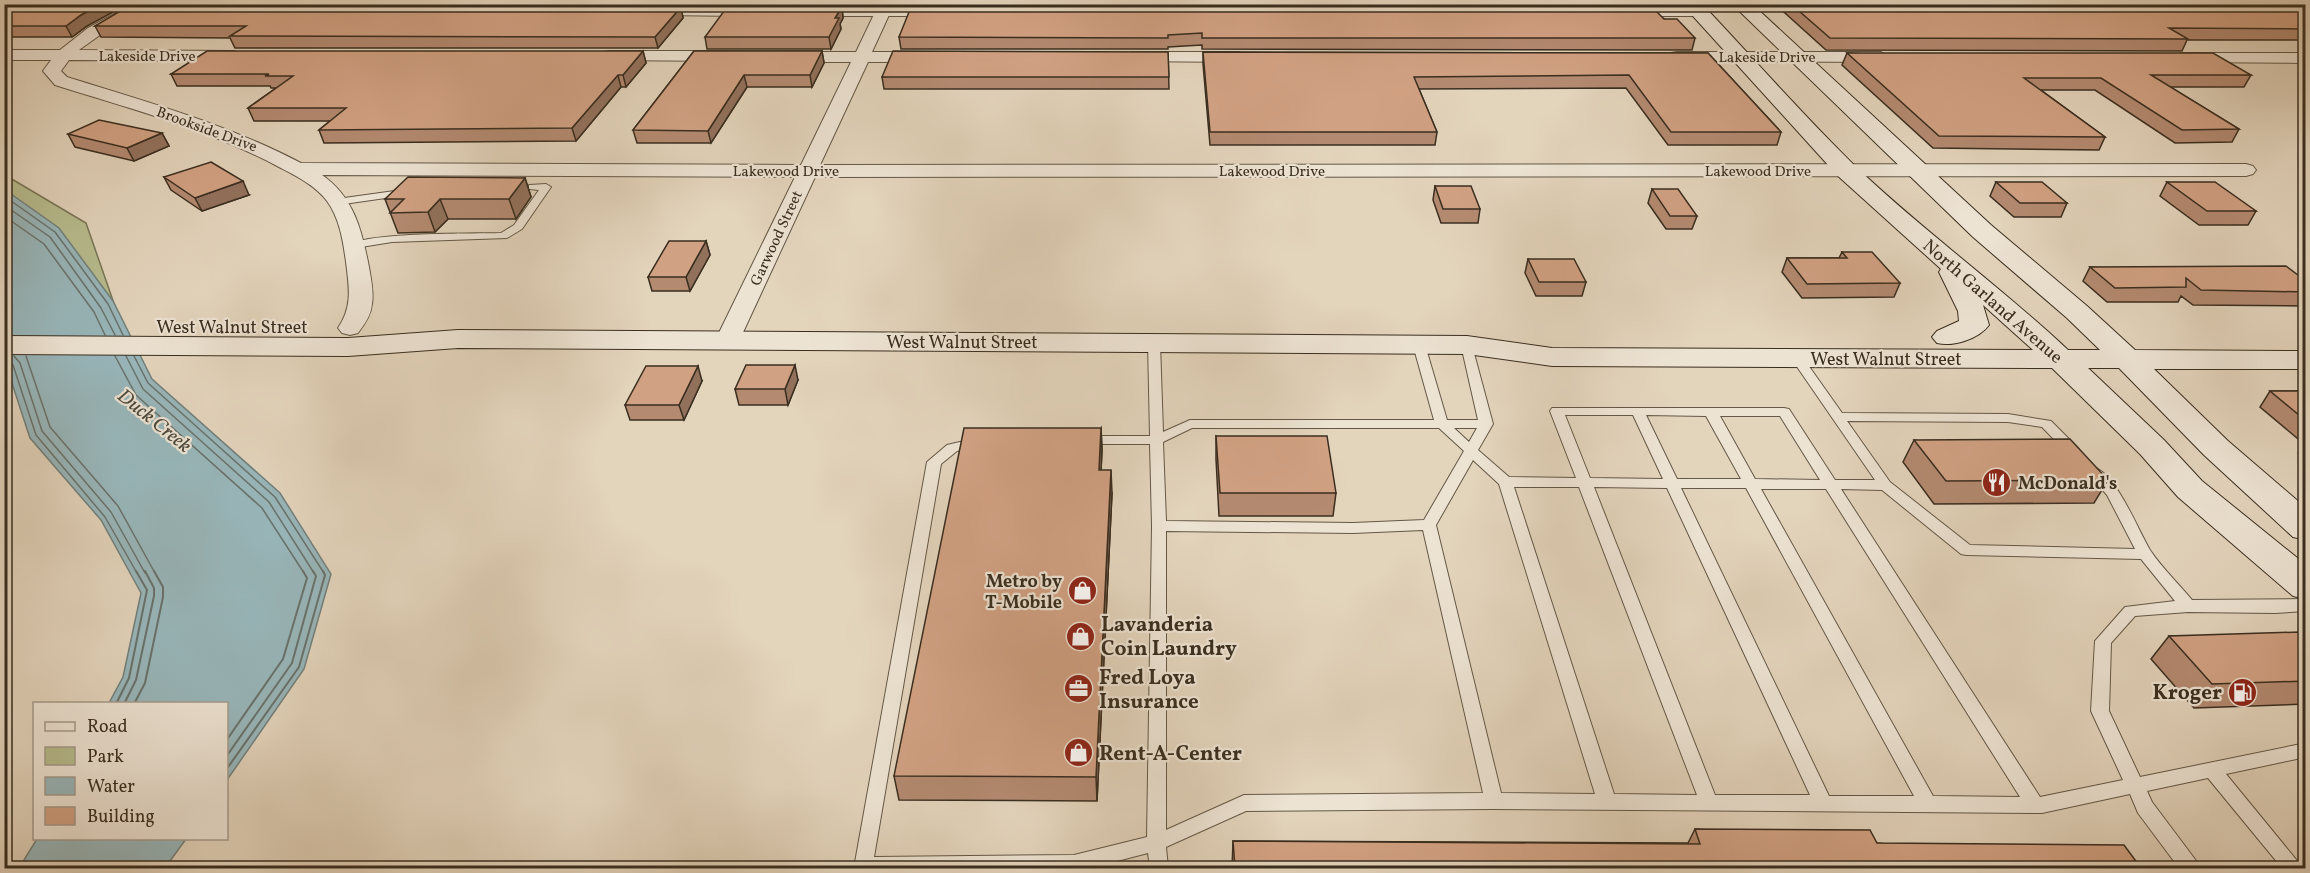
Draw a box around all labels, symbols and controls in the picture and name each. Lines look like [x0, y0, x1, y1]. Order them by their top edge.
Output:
street label: Lakeside Drive [98, 47, 196, 68]
street label: Lakeside Drive [1718, 48, 1816, 69]
street label: Brookside Drive [153, 102, 260, 158]
street label: Lakewood Drive [733, 162, 839, 183]
street label: Lakewood Drive [1219, 162, 1325, 183]
street label: Lakewood Drive [1705, 162, 1811, 183]
street label: Garwood Street [746, 188, 809, 290]
street label: North Garland Avenue [1916, 234, 2068, 370]
street label: West Walnut Street [156, 316, 308, 341]
street label: West Walnut Street [886, 331, 1038, 356]
street label: West Walnut Street [1810, 348, 1962, 373]
water label: Duck Creek [111, 383, 197, 460]
restaurant icon: McDonald's [1981, 467, 2013, 499]
place label: McDonald's [2018, 472, 2117, 497]
place label: Metro by T-Mobile [985, 570, 1062, 616]
shop icon: Metro by T-Mobile [1067, 575, 1099, 607]
place label: Lavanderia Coin Laundry [1101, 611, 1237, 664]
shop icon: Lavanderia Coin Laundry [1064, 620, 1096, 652]
place label: Fred Loya Insurance [1099, 664, 1199, 717]
office icon: Fred Loya Insurance [1062, 673, 1094, 705]
fuel station icon: Kroger [2227, 676, 2259, 708]
place label: Kroger [2153, 679, 2222, 708]
legend [33, 702, 228, 840]
text: Road [87, 715, 128, 740]
shop icon: Rent-A-Center [1062, 737, 1094, 769]
place label: Rent-A-Center [1099, 740, 1242, 769]
text: Park [87, 745, 124, 770]
text: Water [87, 775, 135, 800]
text: Building [87, 805, 155, 830]

